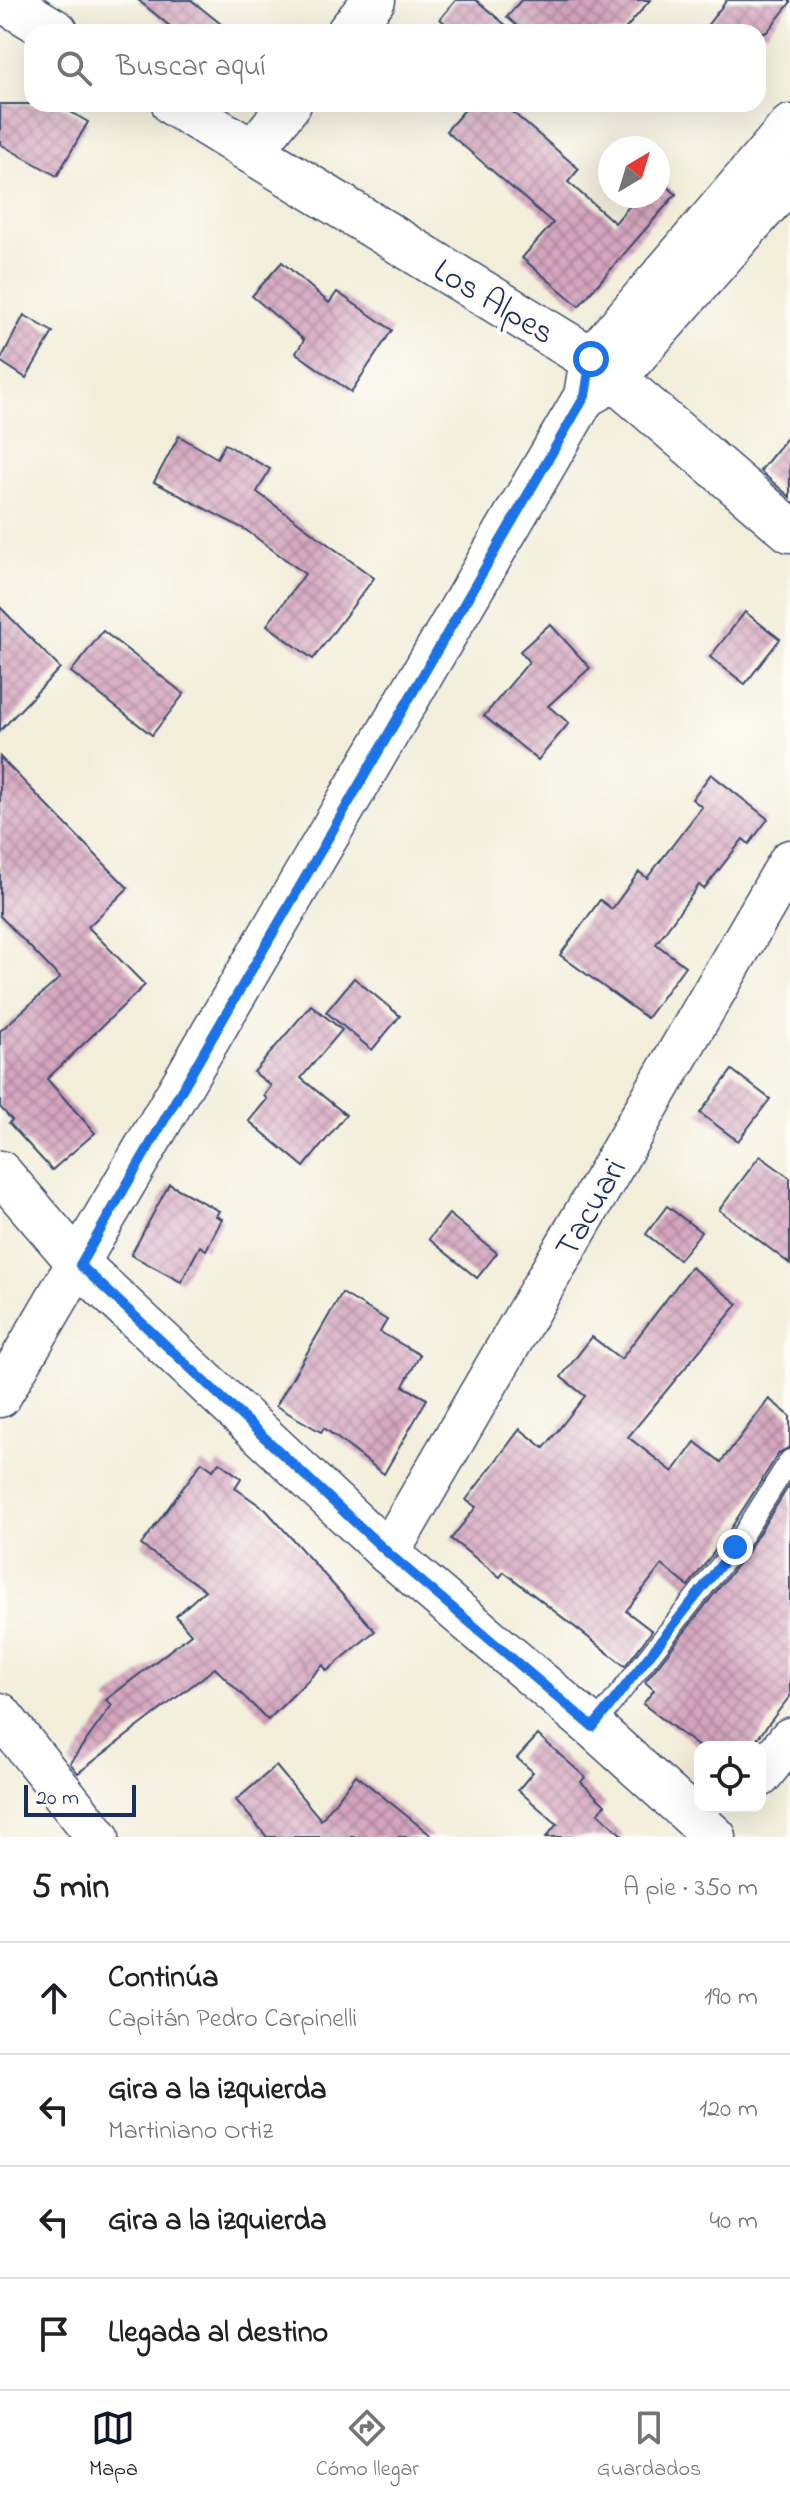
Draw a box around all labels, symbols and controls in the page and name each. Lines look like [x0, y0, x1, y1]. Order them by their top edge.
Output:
search box [24, 24, 766, 112]
icon: search [52, 46, 96, 90]
text: Buscar aquí [116, 46, 266, 90]
north arrow [598, 136, 670, 208]
street label: Los Alpes [423, 248, 563, 359]
route start [573, 341, 609, 377]
street label: Tacuari [544, 1150, 641, 1268]
route end [717, 1529, 753, 1565]
map controls [694, 1741, 766, 1813]
button: locate [694, 1741, 766, 1813]
scale bar [24, 1781, 136, 1817]
text: 20 m [36, 1783, 79, 1815]
text: 5 min [32, 1864, 109, 1914]
text: A pie · 350 m [623, 1870, 758, 1908]
text: Continúa [108, 1957, 218, 2001]
icon: ahead [32, 1976, 76, 2020]
text: 190 m [704, 1979, 758, 2017]
text: Capitán Pedro Carpinelli [108, 2001, 357, 2039]
text: Gira a la izquierda [108, 2069, 326, 2113]
icon: left [32, 2088, 76, 2132]
text: 120 m [699, 2091, 758, 2129]
text: Martiniano Ortiz [108, 2113, 273, 2151]
icon: left [32, 2200, 76, 2244]
text: Gira a la izquierda [108, 2200, 326, 2244]
text: 40 m [709, 2203, 758, 2241]
icon: arrive [32, 2312, 76, 2356]
text: Llegada al destino [108, 2312, 328, 2356]
tab: Mapa [89, 2406, 138, 2486]
tab: Cómo llegar [316, 2406, 419, 2486]
tab: Guardados [597, 2406, 701, 2486]

